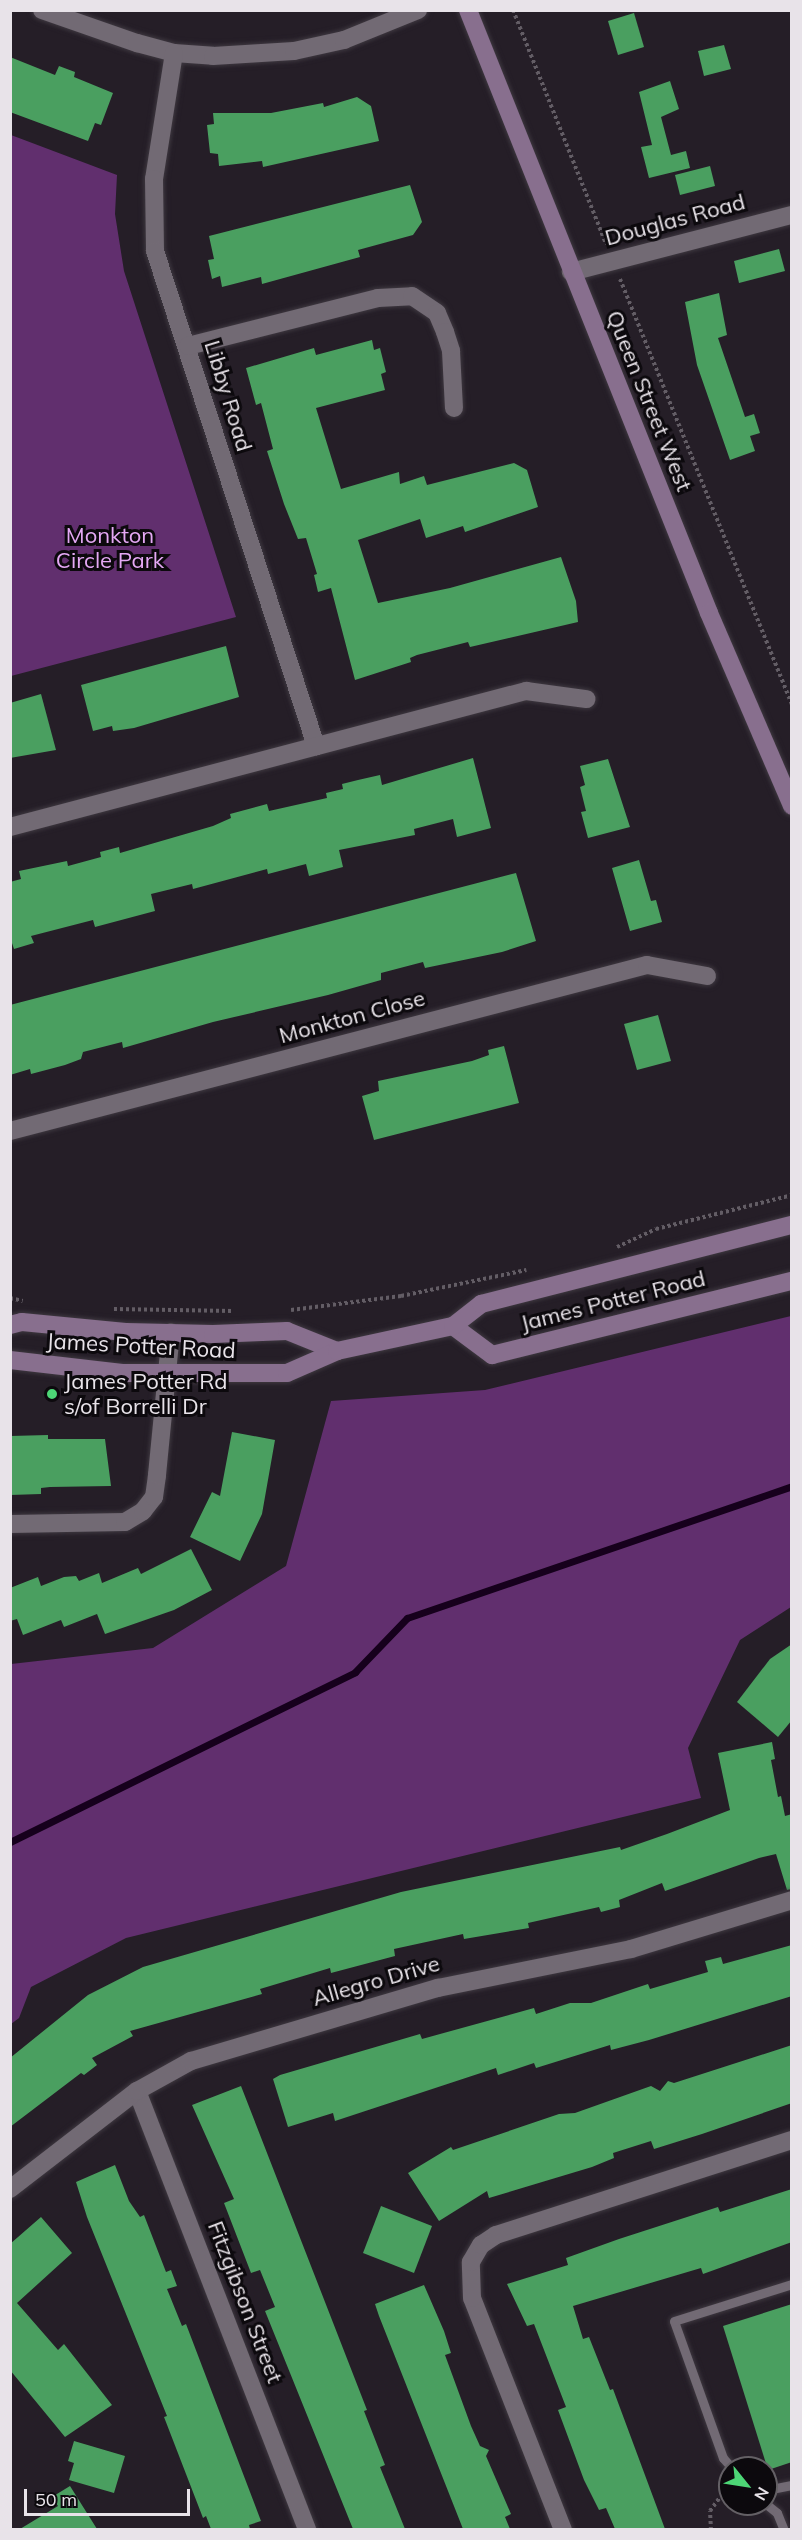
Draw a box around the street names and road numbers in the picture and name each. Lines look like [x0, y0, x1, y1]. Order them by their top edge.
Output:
street label: Douglas Road [602, 189, 748, 251]
street label: Queen Street West [601, 307, 697, 495]
street label: Libby Road [199, 337, 257, 455]
street label: Monkton Close [276, 985, 428, 1049]
street label: James Potter Road [518, 1265, 708, 1337]
street label: James Potter Road [46, 1328, 236, 1364]
street label: Allegro Drive [309, 1950, 443, 2012]
street label: Fitzgibson Street [202, 2217, 288, 2387]

